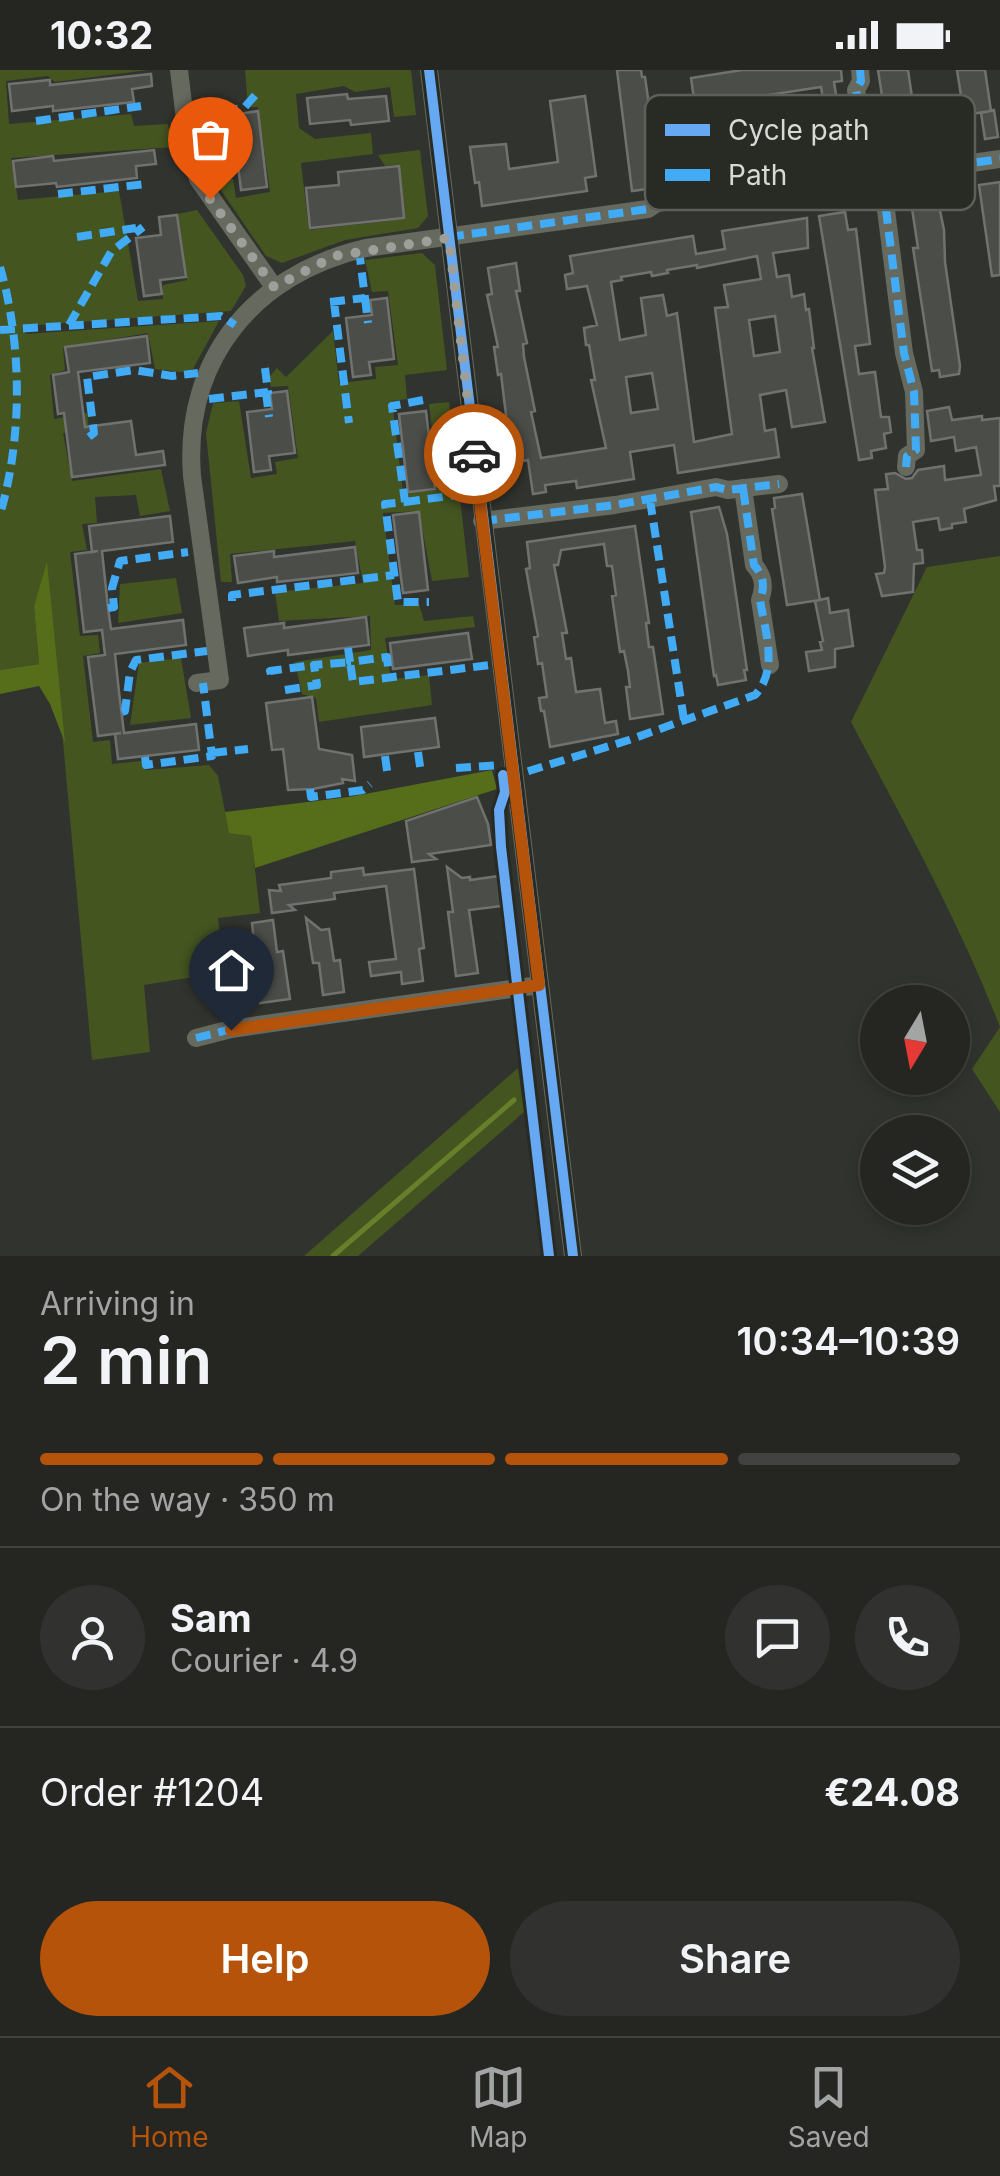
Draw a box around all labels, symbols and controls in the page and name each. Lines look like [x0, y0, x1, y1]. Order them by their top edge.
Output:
text: 10:32 [50, 12, 153, 58]
legend [645, 95, 975, 210]
pin [168, 97, 253, 200]
icon: bag [183, 112, 238, 167]
text: Cycle path [728, 113, 869, 147]
text: Path [728, 158, 787, 192]
courier [424, 404, 524, 504]
icon: car [447, 427, 502, 482]
pin [189, 928, 274, 1031]
icon: home [204, 943, 259, 998]
north arrow [860, 985, 970, 1095]
map controls [860, 985, 970, 1225]
button: layers [860, 1115, 970, 1225]
text: Arriving in [40, 1284, 195, 1323]
text: 10:34–10:39 [737, 1318, 960, 1364]
text: 2 min [40, 1321, 212, 1400]
text: On the way · 350 m [40, 1480, 335, 1519]
button: person [40, 1585, 145, 1690]
button: chat [725, 1585, 830, 1690]
button: phone [855, 1585, 960, 1690]
text: Sam [170, 1595, 252, 1641]
text: Courier · 4.9 [170, 1641, 358, 1680]
text: Order #1204 [40, 1769, 264, 1815]
text: €24.08 [824, 1769, 960, 1815]
button: Help [40, 1901, 490, 2016]
button: Share [510, 1901, 960, 2016]
tab: Home [130, 2060, 209, 2154]
tab: Map [469, 2060, 527, 2154]
tab: Saved [788, 2060, 870, 2154]

